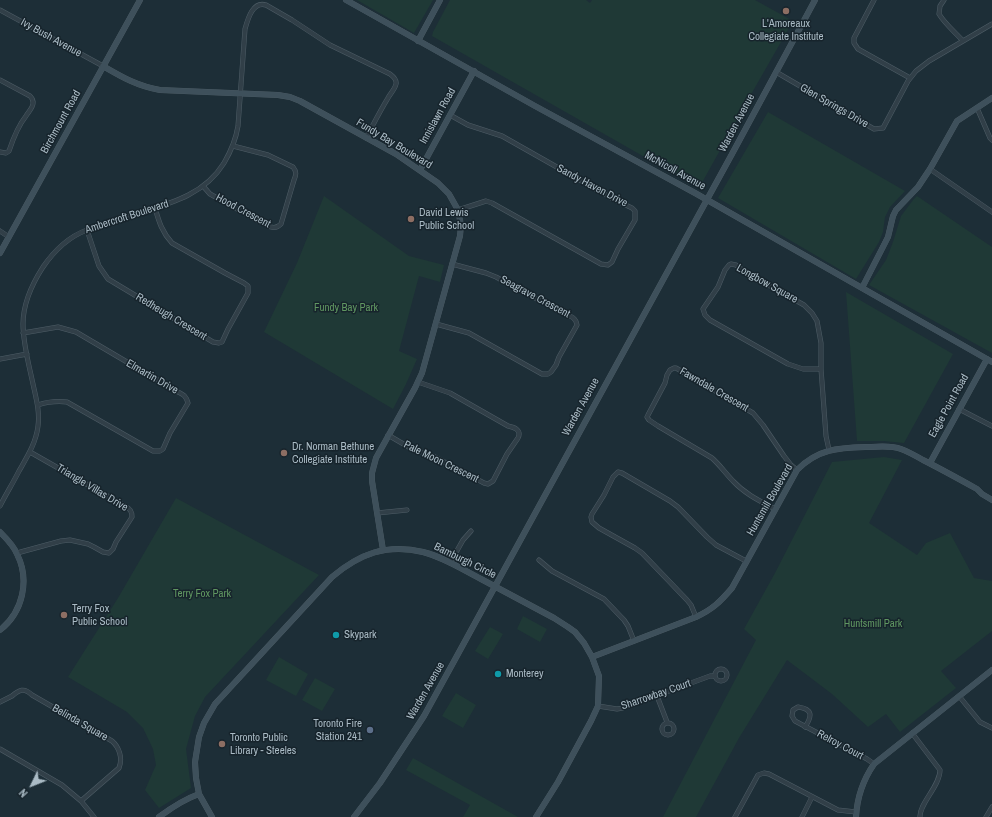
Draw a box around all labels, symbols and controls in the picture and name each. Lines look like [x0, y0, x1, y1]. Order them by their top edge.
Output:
marker: L'Amoreaux Collegiate Institute [781, 6, 791, 16]
street label: Ivy Bush Avenue [18, 16, 84, 60]
place label: L'Amoreaux Collegiate Institute [748, 17, 824, 43]
street label: Glen Springs Drive [797, 81, 871, 131]
street label: Innislawn Road [417, 86, 459, 146]
street label: Birchmount Road [38, 88, 84, 156]
street label: Warden Avenue [716, 92, 758, 154]
street label: Fundy Bay Boulevard [354, 116, 434, 172]
street label: McNicoll Avenue [642, 149, 708, 193]
street label: Sandy Haven Drive [554, 162, 630, 210]
street label: Hood Crescent [213, 191, 273, 231]
street label: Ambercroft Boulevard [83, 197, 171, 237]
place label: David Lewis Public School [419, 206, 474, 232]
marker: David Lewis Public School [406, 214, 416, 224]
street label: Longbow Square [734, 262, 800, 306]
street label: Seagrave Crescent [498, 273, 572, 321]
street label: Redheugh Crescent [133, 291, 209, 343]
park label: Fundy Bay Park [314, 301, 378, 315]
street label: Elmartin Drive [124, 357, 180, 397]
street label: Fawndale Crescent [677, 365, 751, 415]
street label: Eagle Point Road [926, 372, 972, 440]
street label: Warden Avenue [560, 376, 602, 438]
street label: Pale Moon Crescent [401, 438, 481, 486]
place label: Dr. Norman Bethune Collegiate Institute [292, 440, 374, 466]
marker: Dr. Norman Bethune Collegiate Institute [279, 448, 289, 458]
street label: Triangle Villas Drive [54, 461, 130, 515]
street label: Huntsmill Boulevard [744, 462, 796, 538]
street label: Bamburgh Circle [432, 540, 498, 582]
park label: Terry Fox Park [173, 587, 231, 601]
place label: Terry Fox Public School [72, 602, 127, 628]
marker: Terry Fox Public School [59, 610, 69, 620]
park label: Huntsmill Park [844, 617, 902, 631]
place label: Skypark [344, 628, 377, 642]
marker: Skypark [331, 630, 341, 640]
street label: Warden Avenue [404, 660, 448, 722]
place label: Monterey [506, 667, 544, 681]
marker: Monterey [493, 669, 503, 679]
street label: Sharrowbay Court [619, 677, 693, 713]
street label: Belinda Square [50, 702, 110, 744]
place label: Toronto Fire Station 241 [313, 717, 362, 743]
marker: Toronto Fire Station 241 [365, 725, 375, 735]
street label: Relroy Court [815, 727, 865, 763]
place label: Toronto Public Library - Steeles [230, 731, 296, 757]
marker: Toronto Public Library - Steeles [217, 739, 227, 749]
north arrow [12, 765, 52, 805]
text: N [16, 786, 31, 800]

